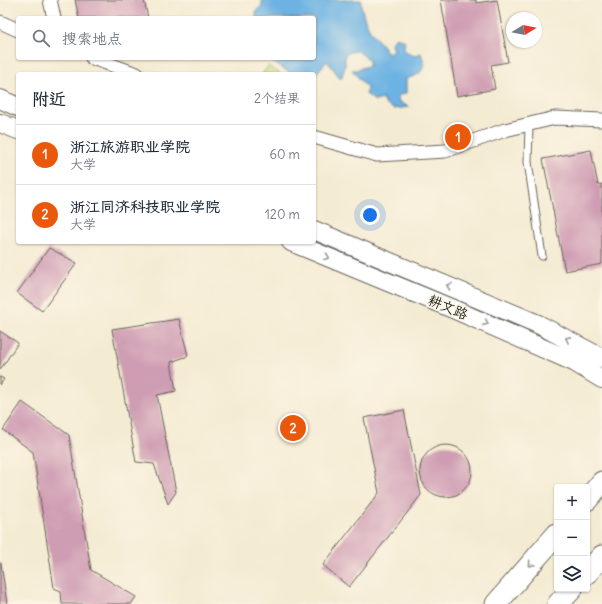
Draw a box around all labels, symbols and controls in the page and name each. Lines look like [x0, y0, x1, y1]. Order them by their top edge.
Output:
north arrow [506, 12, 542, 48]
search box [16, 16, 316, 60]
icon: search [30, 27, 52, 49]
text: 搜索地点 [62, 29, 122, 48]
text: 附近 [32, 88, 66, 110]
text: 2个结果 [254, 90, 300, 107]
pin: 1 [445, 122, 471, 152]
text: 浙江旅游职业学院 [70, 137, 190, 156]
text: 1 [42, 146, 48, 163]
text: 60 m [269, 146, 300, 163]
text: 大学 [70, 156, 96, 173]
text: 浙江同济科技职业学院 [70, 197, 220, 216]
your location [360, 205, 380, 225]
text: 2 [41, 206, 49, 223]
text: 120 m [265, 206, 300, 223]
text: 大学 [70, 216, 96, 233]
one-way arrow [324, 252, 331, 260]
one-way arrow [446, 283, 453, 291]
street label: 耕文路 [425, 291, 471, 323]
one-way arrow [482, 318, 489, 326]
one-way arrow [564, 337, 572, 344]
pin: 2 [280, 413, 306, 443]
map controls [554, 484, 590, 592]
button: + [554, 484, 590, 520]
button: − [554, 520, 590, 556]
button: layers [554, 556, 590, 592]
one-way arrow [529, 559, 536, 566]

